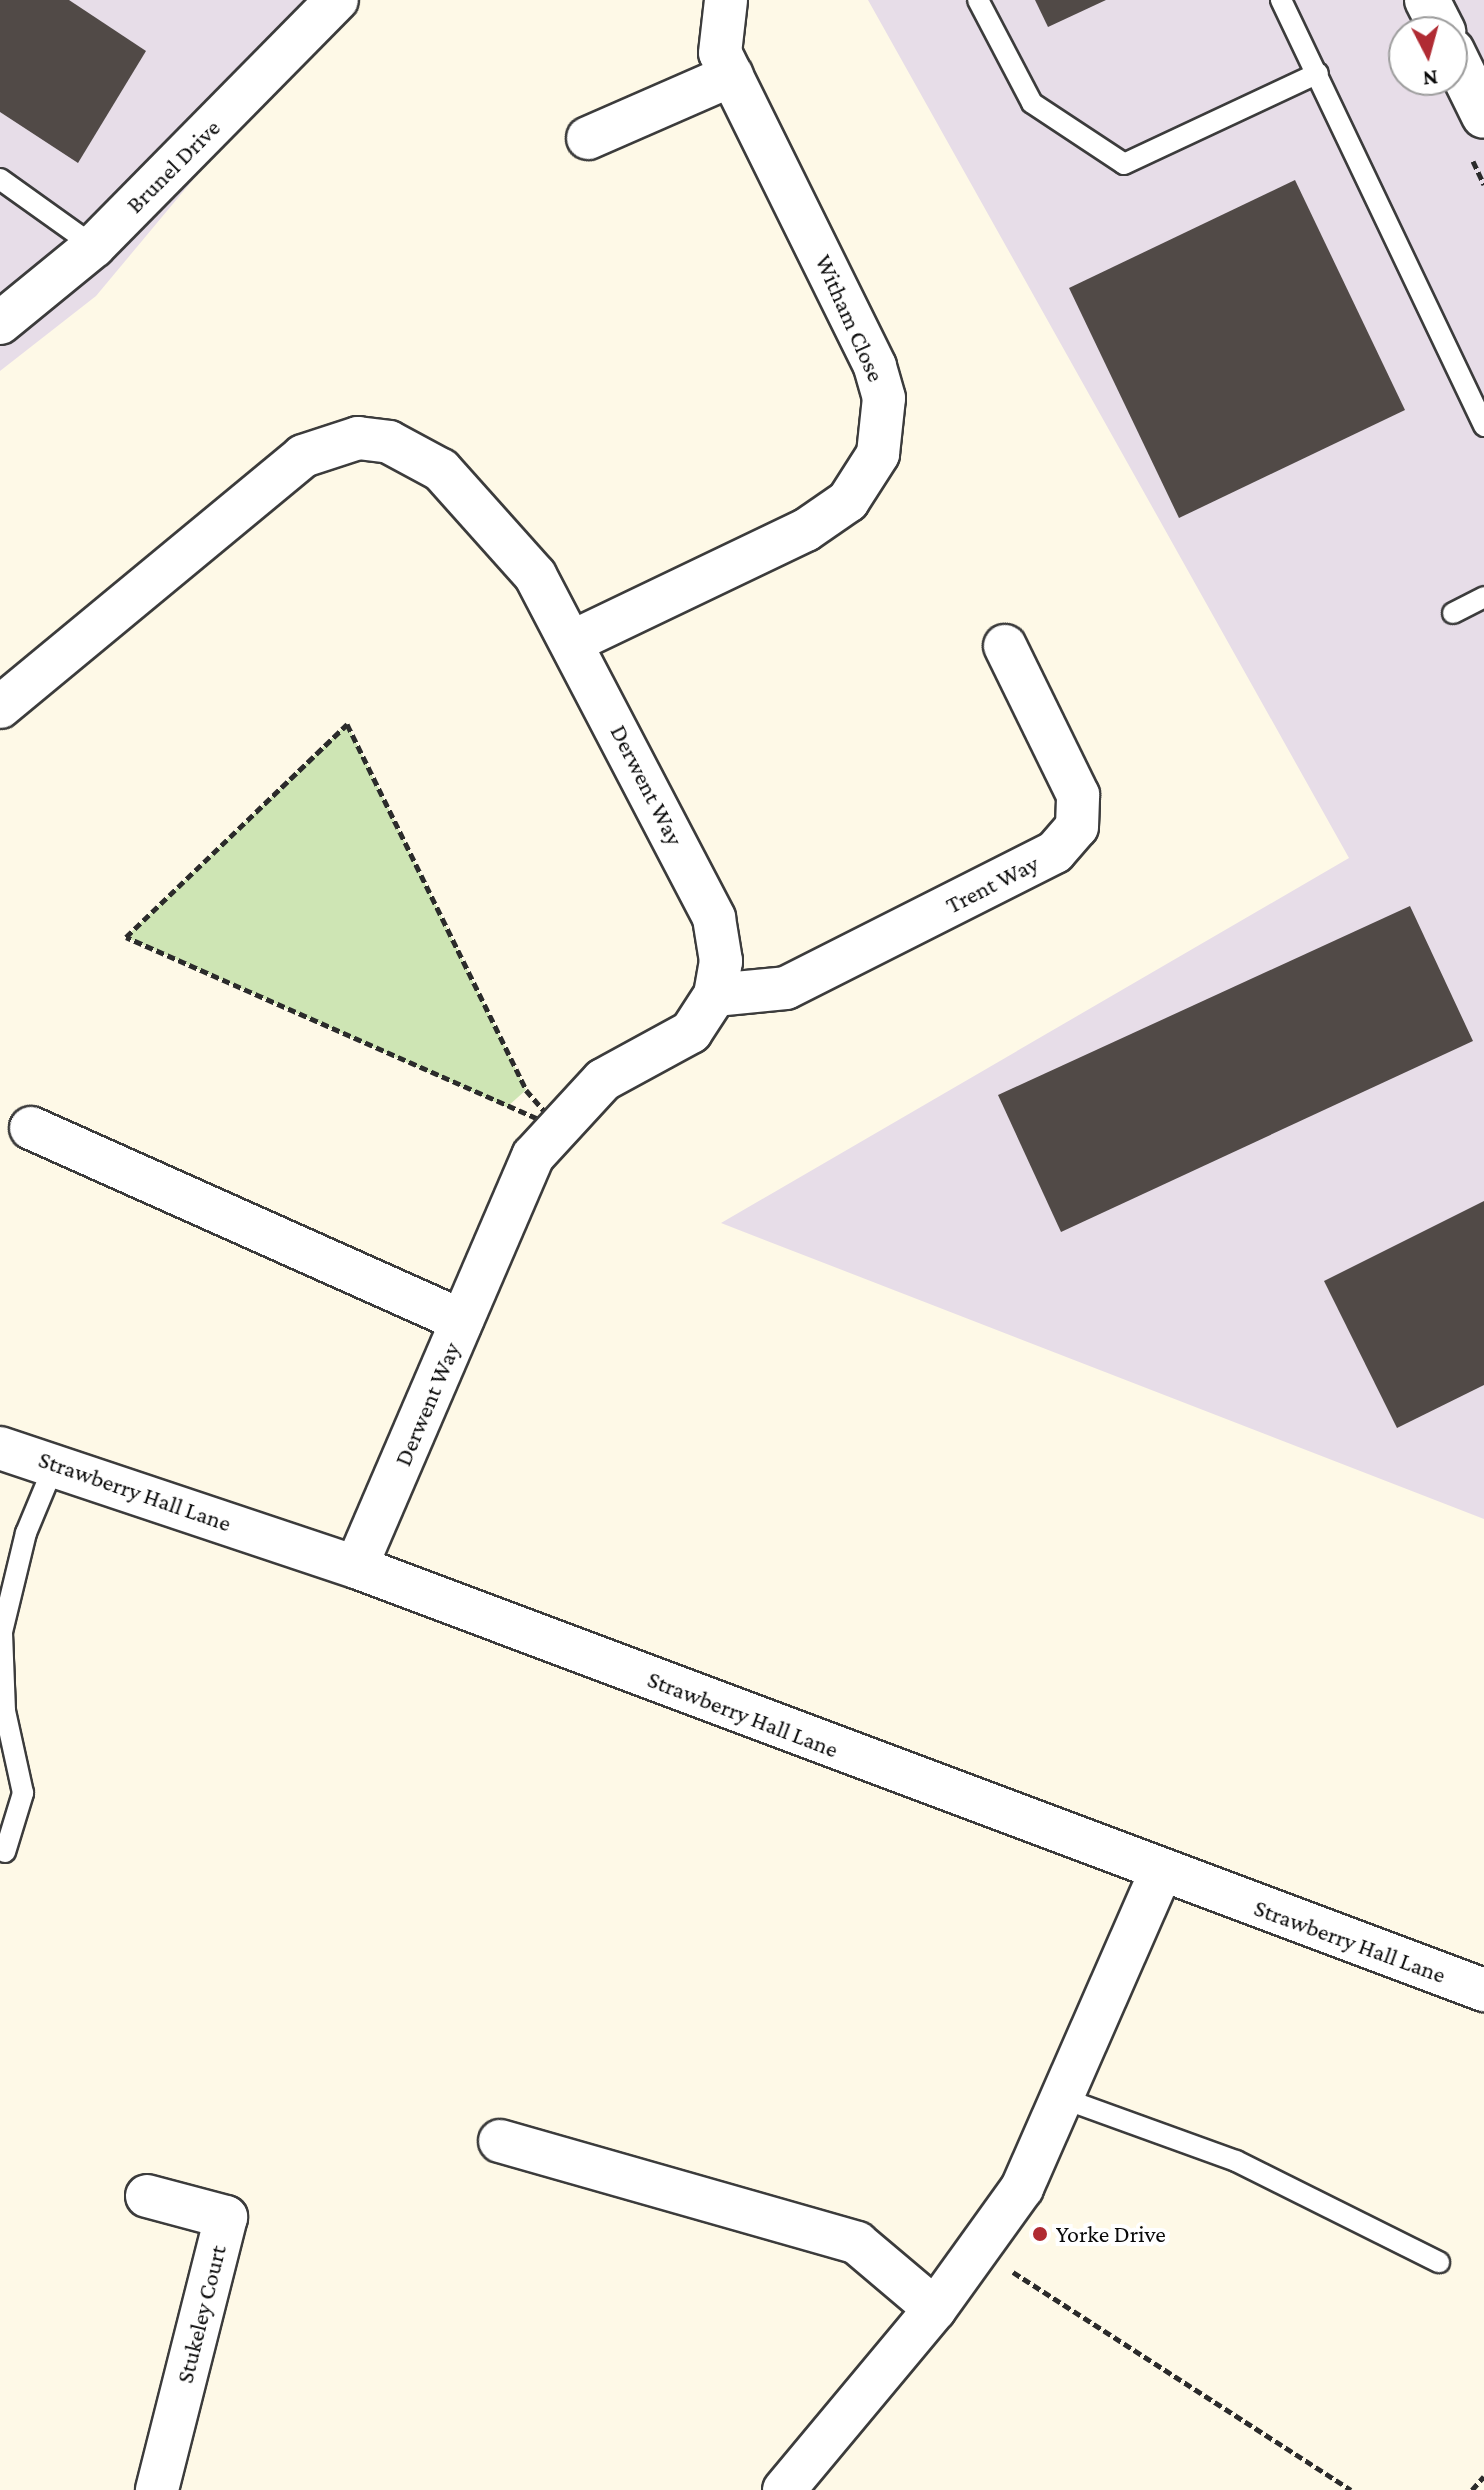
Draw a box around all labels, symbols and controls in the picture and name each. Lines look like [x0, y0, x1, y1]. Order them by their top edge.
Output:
north arrow [1388, 16, 1468, 96]
text: N [1422, 65, 1439, 92]
street label: Brunel Drive [120, 113, 226, 219]
street label: Witham Close [809, 250, 891, 386]
street label: Derwent Way [604, 720, 690, 850]
street label: Trent Way [941, 848, 1043, 920]
street label: Derwent Way [388, 1338, 466, 1470]
street label: Strawberry Hall Lane [35, 1445, 235, 1537]
street label: Strawberry Hall Lane [644, 1664, 842, 1764]
street label: Strawberry Hall Lane [1250, 1893, 1450, 1989]
place label: Yorke Drive [1056, 2220, 1166, 2248]
marker: Yorke Drive [1031, 2225, 1049, 2243]
street label: Stukeley Court [170, 2242, 232, 2386]

